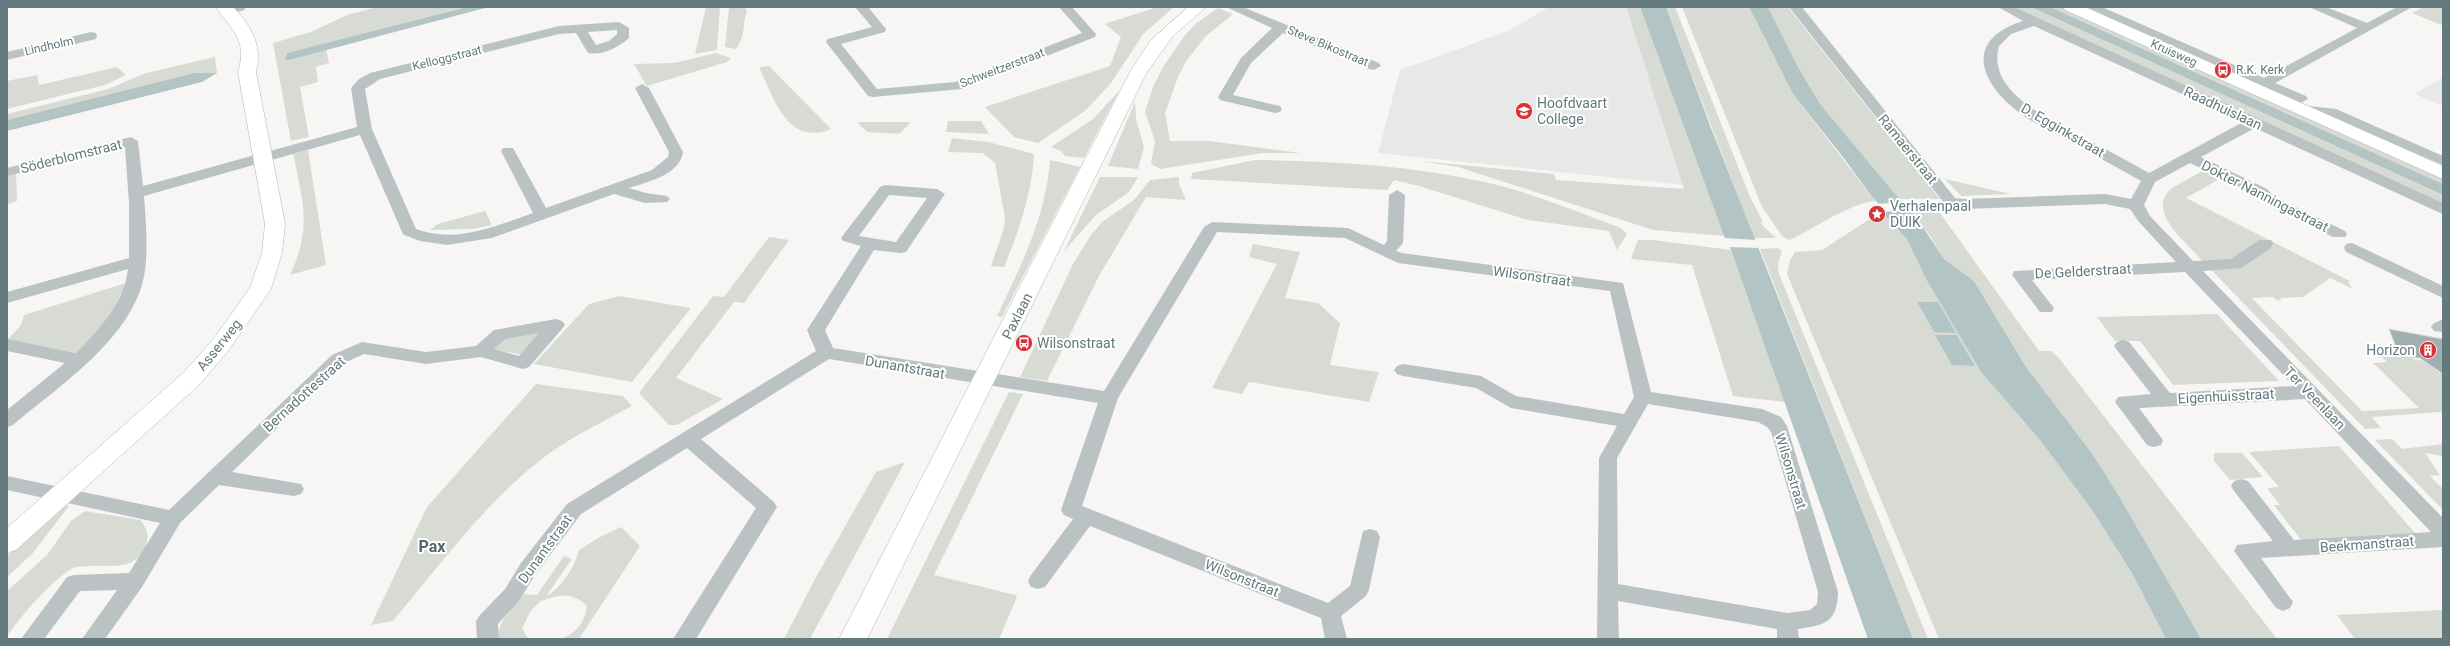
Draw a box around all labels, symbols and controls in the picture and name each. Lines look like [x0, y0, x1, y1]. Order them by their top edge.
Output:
street label: Steve Bikostraat [1285, 23, 1371, 69]
street label: Lindholm [23, 34, 75, 58]
street label: Kruisweg [2149, 37, 2199, 69]
street label: Kelloggstraat [411, 43, 483, 73]
street label: Schweitzerstraat [958, 45, 1046, 91]
bus stop icon: R.K. Kerk [2213, 60, 2233, 80]
place label: R.K. Kerk [2236, 63, 2285, 77]
street label: Raadhuislaan [2181, 83, 2265, 133]
place label: Hoofdvaart College [1537, 95, 1608, 127]
street label: D. Egginkstraat [2018, 100, 2108, 161]
school or university icon: Hoofdvaart College [1514, 101, 1534, 121]
street label: Ramaerstraat [1875, 111, 1941, 187]
street label: Söderblomstraat [19, 136, 124, 176]
street label: Dokter Nanningastraat [2199, 157, 2331, 235]
place label: Verhalenpaal DUIK [1890, 198, 1971, 230]
place icon: Verhalenpaal DUIK [1867, 204, 1887, 224]
street label: De Gelderstraat [2034, 260, 2132, 282]
street label: Wilsonstraat [1492, 263, 1572, 289]
street label: Paxlaan [999, 290, 1035, 342]
street label: Asserweg [193, 316, 245, 374]
bus stop icon: Wilsonstraat [1014, 333, 1034, 353]
place label: Wilsonstraat [1037, 335, 1116, 351]
building icon: Horizon [2418, 340, 2438, 360]
place label: Horizon [2366, 342, 2415, 358]
street label: Dunantstraat [864, 352, 947, 382]
street label: Bernadottestraat [260, 353, 349, 435]
street label: Ter Veenlaan [2281, 363, 2349, 433]
street label: Eigenhuisstraat [2177, 385, 2275, 407]
street label: Wilsonstraat [1772, 431, 1810, 511]
street label: Dunantstraat [515, 511, 575, 586]
street label: Beekmanstraat [2319, 533, 2415, 555]
district label: Pax [419, 537, 446, 556]
street label: Wilsonstraat [1203, 556, 1282, 600]

